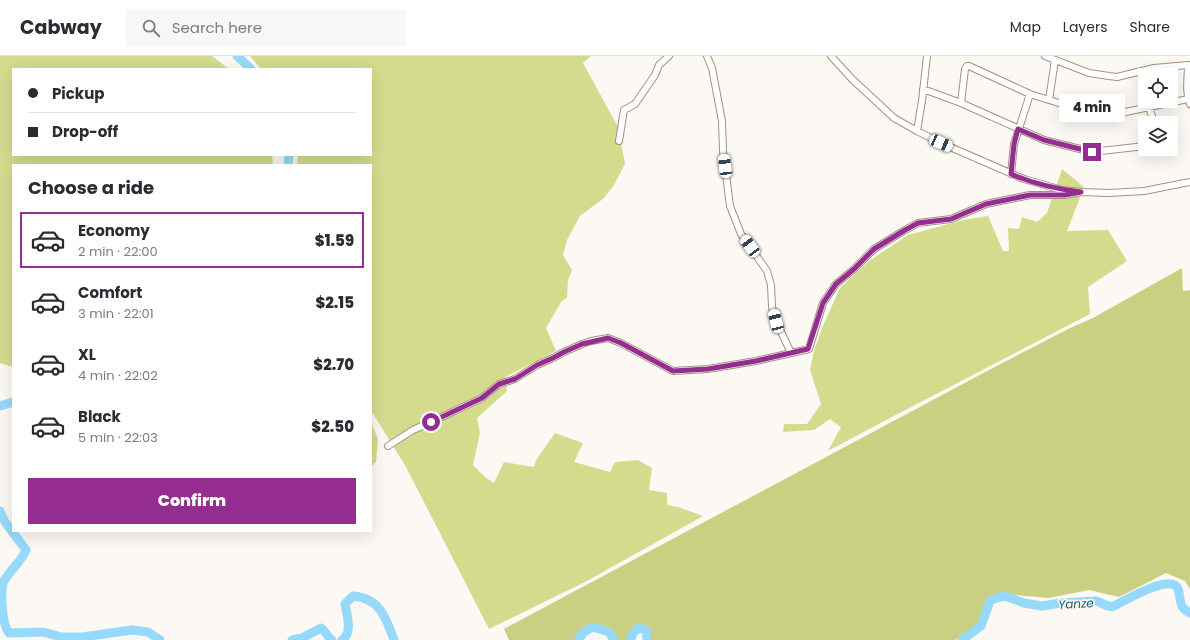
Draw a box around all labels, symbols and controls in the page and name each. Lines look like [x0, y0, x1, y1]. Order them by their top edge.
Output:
search box [126, 10, 406, 46]
text: Cabway [20, 14, 102, 41]
icon: search [140, 17, 162, 39]
text: Search here [172, 17, 262, 38]
text: Map [1010, 17, 1041, 37]
text: Layers [1063, 17, 1107, 37]
text: Share [1129, 17, 1170, 37]
map controls [1138, 68, 1178, 156]
button: locate [1138, 68, 1178, 108]
text: Pickup [52, 83, 104, 104]
callout: 4 min [1059, 94, 1125, 122]
text: 4 min [1073, 98, 1111, 117]
button: layers [1138, 116, 1178, 156]
text: Drop-off [52, 121, 118, 142]
car [928, 133, 954, 153]
route end [1083, 143, 1101, 161]
car [718, 153, 732, 179]
text: Choose a ride [28, 175, 154, 200]
text: Economy [78, 220, 150, 241]
icon: car [30, 222, 66, 258]
text: $1.59 [315, 230, 354, 251]
car [738, 233, 762, 259]
text: 2 min · 22:00 [78, 242, 158, 261]
text: Comfort [78, 282, 142, 303]
icon: car [30, 284, 66, 320]
text: $2.15 [315, 292, 354, 313]
text: 3 min · 22:01 [78, 304, 154, 323]
car [767, 308, 785, 334]
text: XL [78, 344, 96, 365]
icon: car [30, 346, 66, 382]
text: $2.70 [313, 354, 354, 375]
text: 4 min · 22:02 [78, 366, 158, 385]
text: Black [78, 406, 121, 427]
icon: car [30, 408, 66, 444]
route start [422, 413, 440, 431]
text: $2.50 [311, 416, 354, 437]
text: 5 min · 22:03 [78, 428, 158, 447]
button: Confirm [28, 478, 356, 524]
water label: Yanze [1058, 594, 1095, 613]

